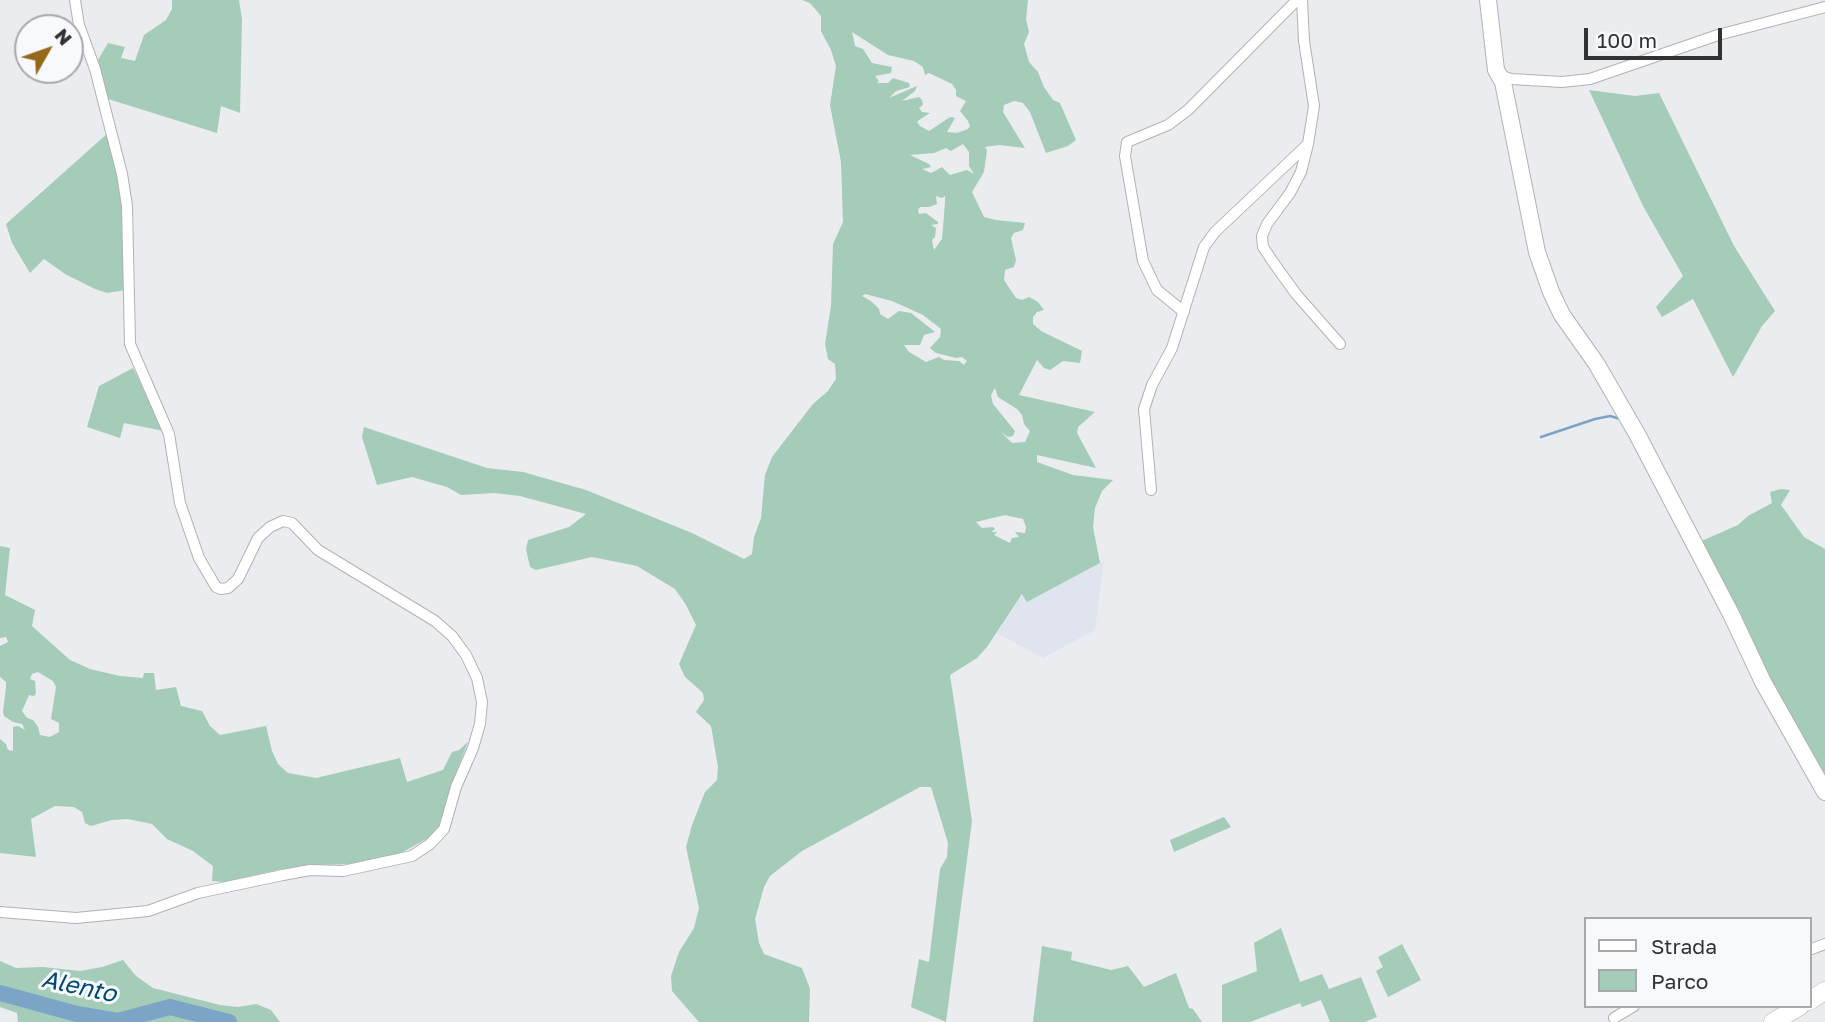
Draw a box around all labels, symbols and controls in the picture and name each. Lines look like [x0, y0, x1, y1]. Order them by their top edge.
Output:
north arrow [14, 14, 84, 84]
scale bar [1587, 14, 1725, 58]
text: N [50, 24, 77, 49]
text: 100 m [1597, 27, 1657, 53]
legend [1584, 917, 1811, 1008]
text: Strada [1651, 933, 1717, 959]
water label: Alento [39, 965, 119, 1009]
text: Parco [1651, 968, 1708, 994]

